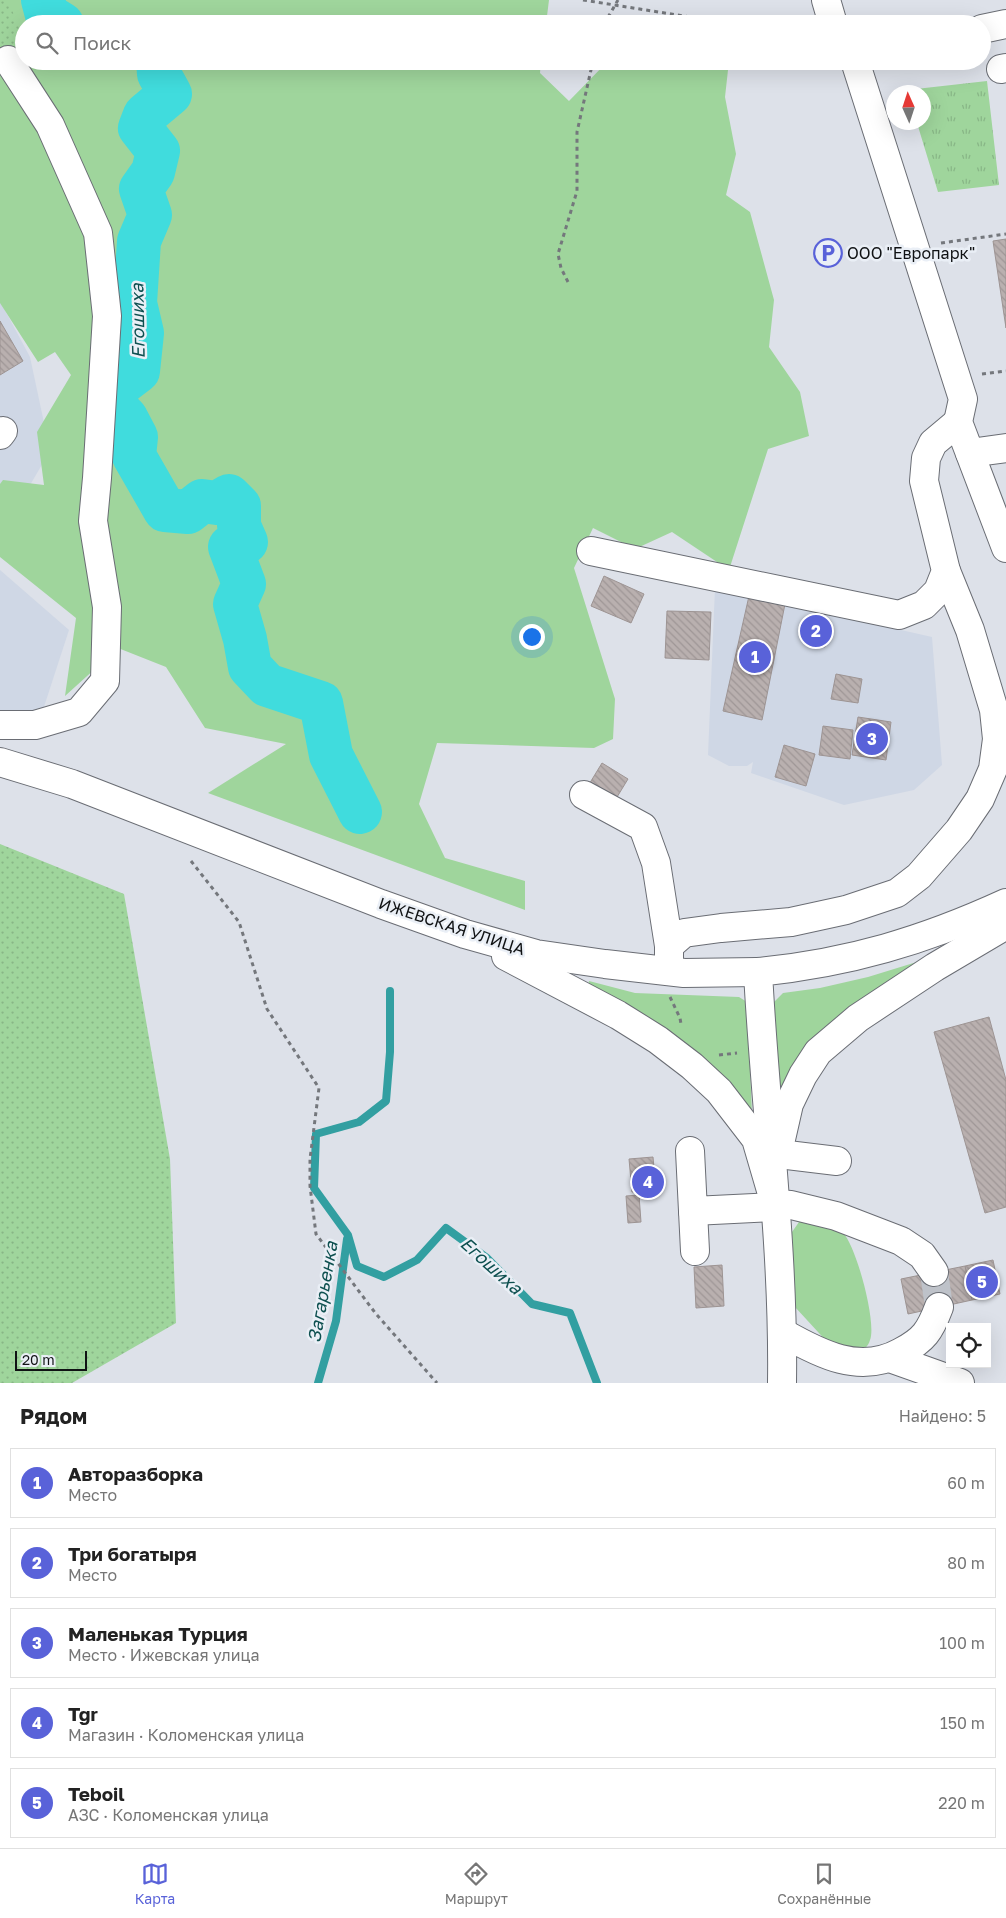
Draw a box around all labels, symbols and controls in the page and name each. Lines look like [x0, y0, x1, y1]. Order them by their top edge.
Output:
search box [15, 15, 991, 70]
icon: search [33, 29, 61, 57]
text: Поиск [73, 31, 132, 54]
north arrow [886, 85, 931, 130]
parking icon: ООО "Европарк" [813, 238, 843, 268]
place label: ООО "Европарк" [847, 243, 975, 263]
water label: Егошиха [125, 282, 149, 359]
pin: 2 [800, 612, 832, 650]
your location [519, 624, 545, 650]
pin: 1 [739, 638, 771, 676]
pin: 3 [856, 720, 888, 758]
street label: ИЖЕВСКАЯ УЛИЦА [376, 893, 528, 959]
pin: 4 [632, 1163, 664, 1201]
water label: Егошиха [456, 1232, 528, 1299]
water label: Загарьенка [302, 1239, 342, 1344]
pin: 5 [966, 1263, 998, 1301]
map controls [946, 1323, 991, 1368]
button: locate [946, 1323, 991, 1368]
scale bar [15, 1348, 88, 1371]
text: 20 m [22, 1351, 55, 1368]
text: Рядом [20, 1403, 87, 1429]
text: Найдено: 5 [899, 1406, 986, 1426]
text: Авторазборка [68, 1462, 203, 1485]
text: 1 [33, 1473, 41, 1493]
text: 60 m [947, 1473, 985, 1493]
text: Место [68, 1485, 117, 1505]
text: Три богатыря [68, 1542, 197, 1565]
text: 2 [32, 1553, 42, 1573]
text: 80 m [947, 1553, 985, 1573]
text: Место [68, 1565, 117, 1585]
text: Маленькая Турция [68, 1622, 248, 1645]
text: 3 [32, 1633, 42, 1653]
text: 100 m [939, 1633, 985, 1653]
text: Место · Ижевская улица [68, 1645, 260, 1665]
text: Tgr [68, 1702, 98, 1725]
text: 4 [32, 1713, 42, 1733]
text: 150 m [940, 1713, 985, 1733]
text: Магазин · Коломенская улица [68, 1725, 304, 1745]
text: Teboil [68, 1782, 125, 1805]
text: 5 [32, 1793, 42, 1813]
text: 220 m [938, 1793, 985, 1813]
text: АЗС · Коломенская улица [68, 1805, 269, 1825]
tab: Карта [135, 1860, 175, 1907]
tab: Маршрут [445, 1860, 508, 1907]
tab: Сохранённые [777, 1860, 871, 1907]

